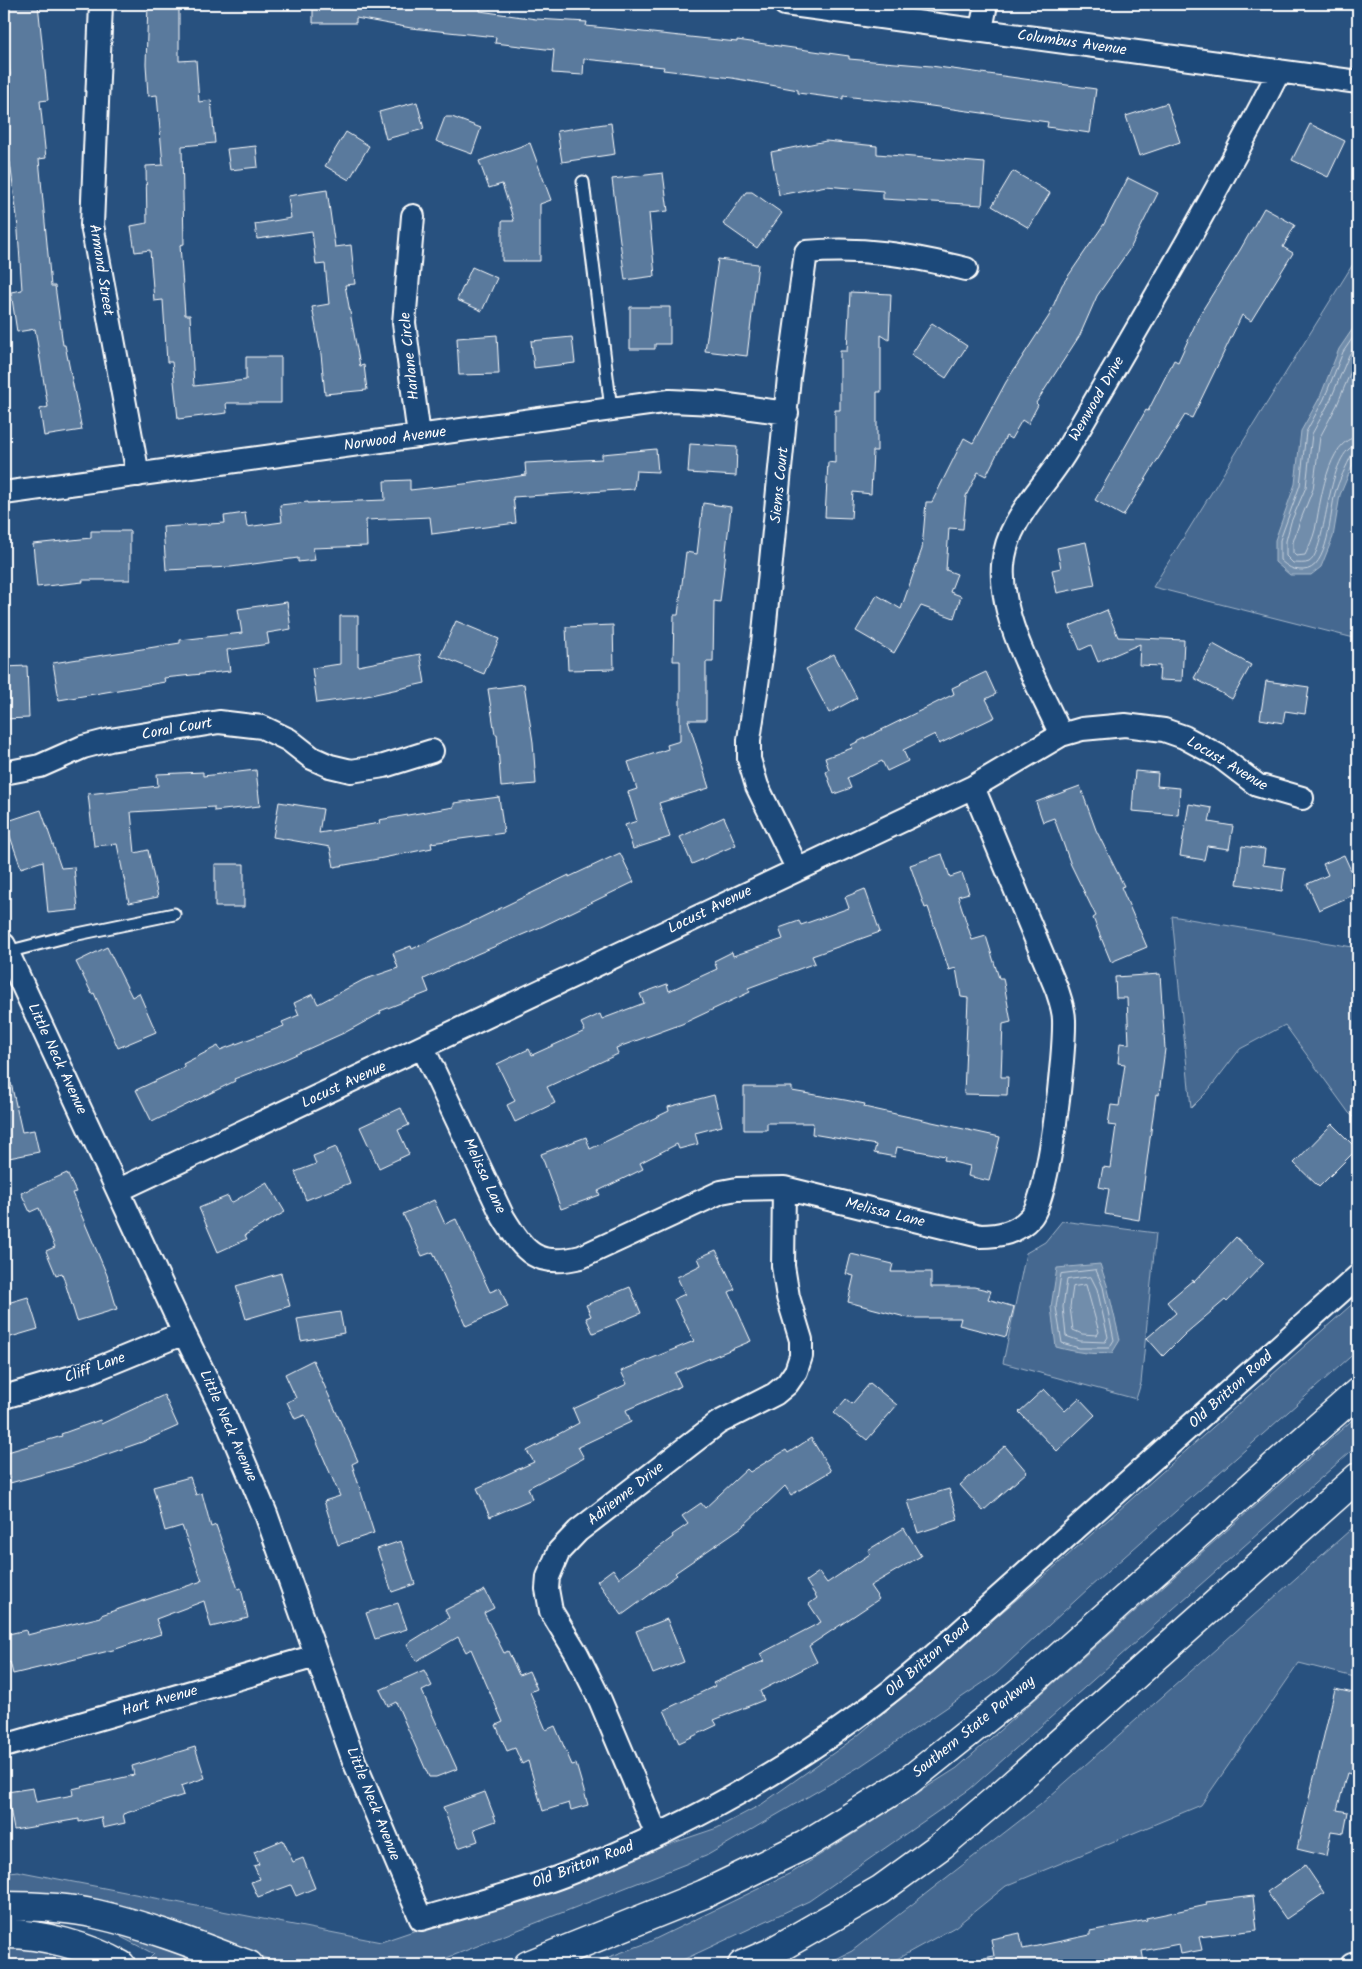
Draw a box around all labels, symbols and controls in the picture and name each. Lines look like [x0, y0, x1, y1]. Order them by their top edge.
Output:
street label: Columbus Avenue [1016, 23, 1129, 63]
street label: Armand Street [82, 222, 120, 318]
street label: Harlane Circle [393, 311, 427, 401]
street label: Wenwood Drive [1063, 352, 1131, 446]
street label: Norwood Avenue [342, 420, 448, 458]
street label: Siems Court [764, 446, 796, 524]
street label: Coral Court [140, 711, 214, 747]
street label: Locust Avenue [1182, 730, 1272, 798]
street label: Locust Avenue [664, 879, 756, 941]
street label: Little Neck Avenue [21, 999, 93, 1119]
street label: Locust Avenue [298, 1055, 391, 1115]
street label: Melissa Lane [456, 1134, 512, 1218]
street label: Melissa Lane [842, 1191, 928, 1235]
street label: Old Britton Road [1183, 1345, 1279, 1435]
street label: Cliff Lane [61, 1346, 129, 1390]
street label: Little Neck Avenue [193, 1366, 264, 1486]
street label: Adrienne Drive [582, 1456, 670, 1532]
street label: Old Britton Road [880, 1615, 977, 1703]
street label: Southern State Parkway [907, 1669, 1041, 1784]
street label: Hart Avenue [119, 1679, 201, 1723]
street label: Little Neck Avenue [339, 1744, 407, 1865]
street label: Old Britton Road [529, 1834, 638, 1895]

